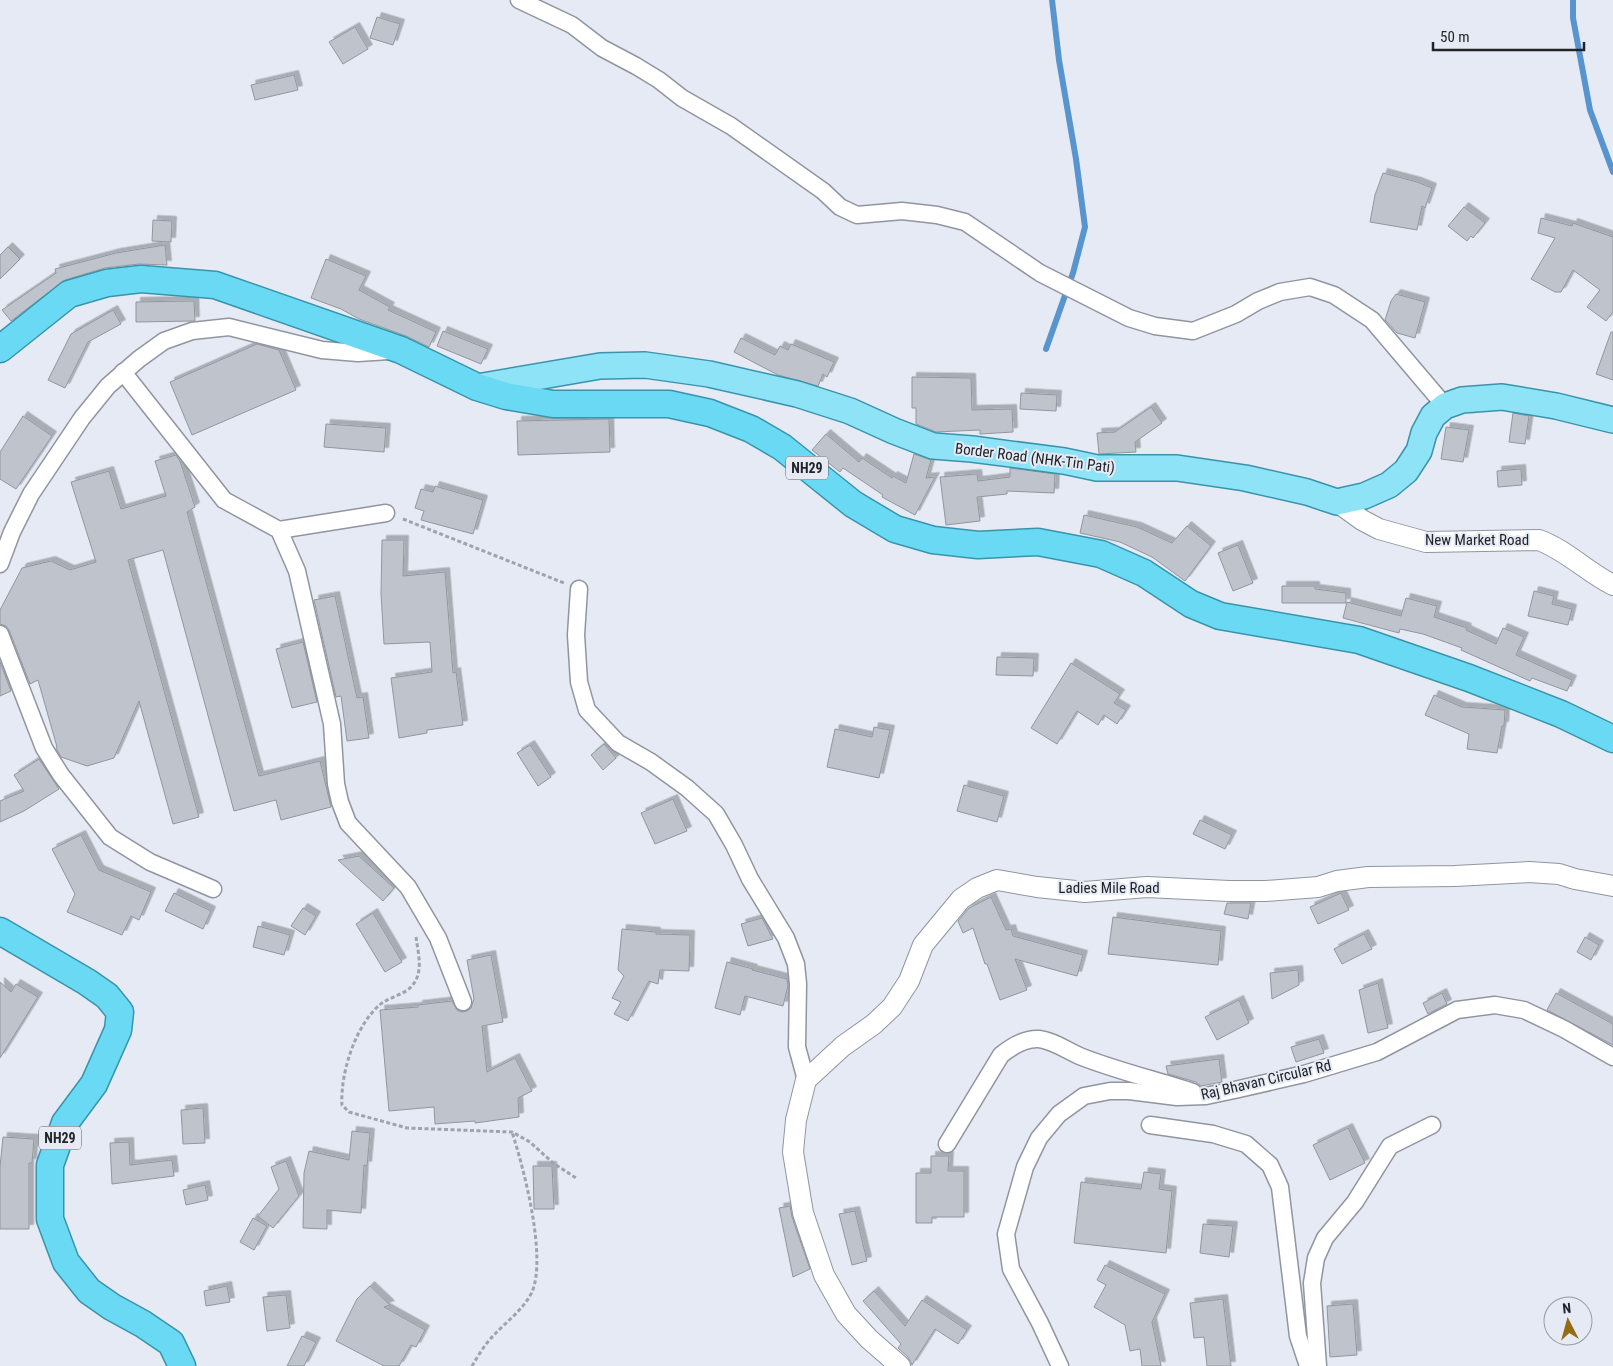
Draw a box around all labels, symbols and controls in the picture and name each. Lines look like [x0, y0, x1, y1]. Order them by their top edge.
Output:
scale bar [1433, 20, 1584, 52]
text: 50 m [1440, 28, 1470, 46]
street label: Border Road (NHK-Tin Pati) [954, 439, 1116, 477]
road number: NH29 [786, 456, 828, 479]
street label: New Market Road [1425, 531, 1529, 549]
street label: Ladies Mile Road [1058, 879, 1160, 897]
street label: Raj Bhavan Circular Rd [1199, 1056, 1333, 1104]
road number: NH29 [39, 1126, 81, 1150]
north arrow [1543, 1296, 1593, 1346]
text: N [1562, 1300, 1572, 1316]

